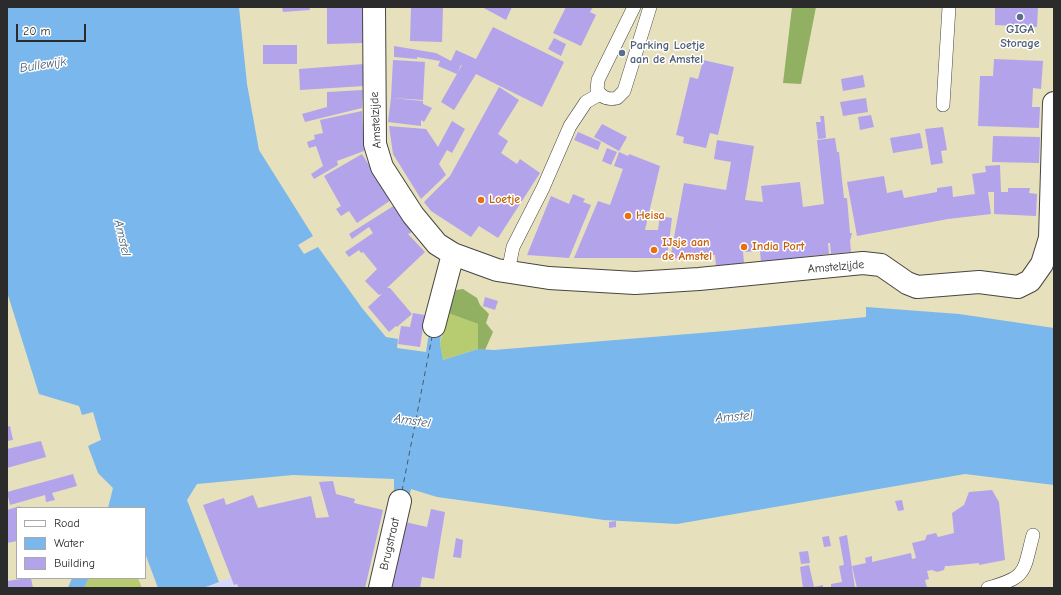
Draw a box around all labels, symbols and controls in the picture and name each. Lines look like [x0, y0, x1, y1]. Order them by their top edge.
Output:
marker: GIGA Storage [1015, 12, 1025, 22]
scale bar [18, 16, 88, 42]
place label: GIGA Storage [1000, 23, 1040, 51]
text: 20 m [23, 24, 51, 38]
place label: Parking Loetje aan de Amstel [630, 39, 705, 67]
marker: Parking Loetje aan de Amstel [617, 48, 627, 58]
water label: Bullewijk [18, 54, 68, 76]
street label: Amstelzijde [367, 91, 385, 149]
place label: Loetje [489, 193, 520, 207]
marker: Loetje [476, 195, 486, 205]
place label: Heisa [636, 209, 665, 223]
marker: Heisa [623, 211, 633, 221]
water label: Amstel [110, 218, 134, 258]
place label: IJsje aan de Amstel [662, 236, 712, 264]
place label: India Port [752, 240, 805, 254]
marker: India Port [739, 242, 749, 252]
marker: IJsje aan de Amstel [649, 245, 659, 255]
street label: Amstelzijde [807, 257, 865, 277]
water label: Amstel [715, 408, 753, 426]
water label: Amstel [393, 410, 431, 432]
legend [16, 507, 146, 579]
text: Road [54, 516, 80, 530]
street label: Brugstraat [377, 516, 403, 572]
text: Water [54, 536, 84, 550]
text: Building [54, 556, 95, 570]

